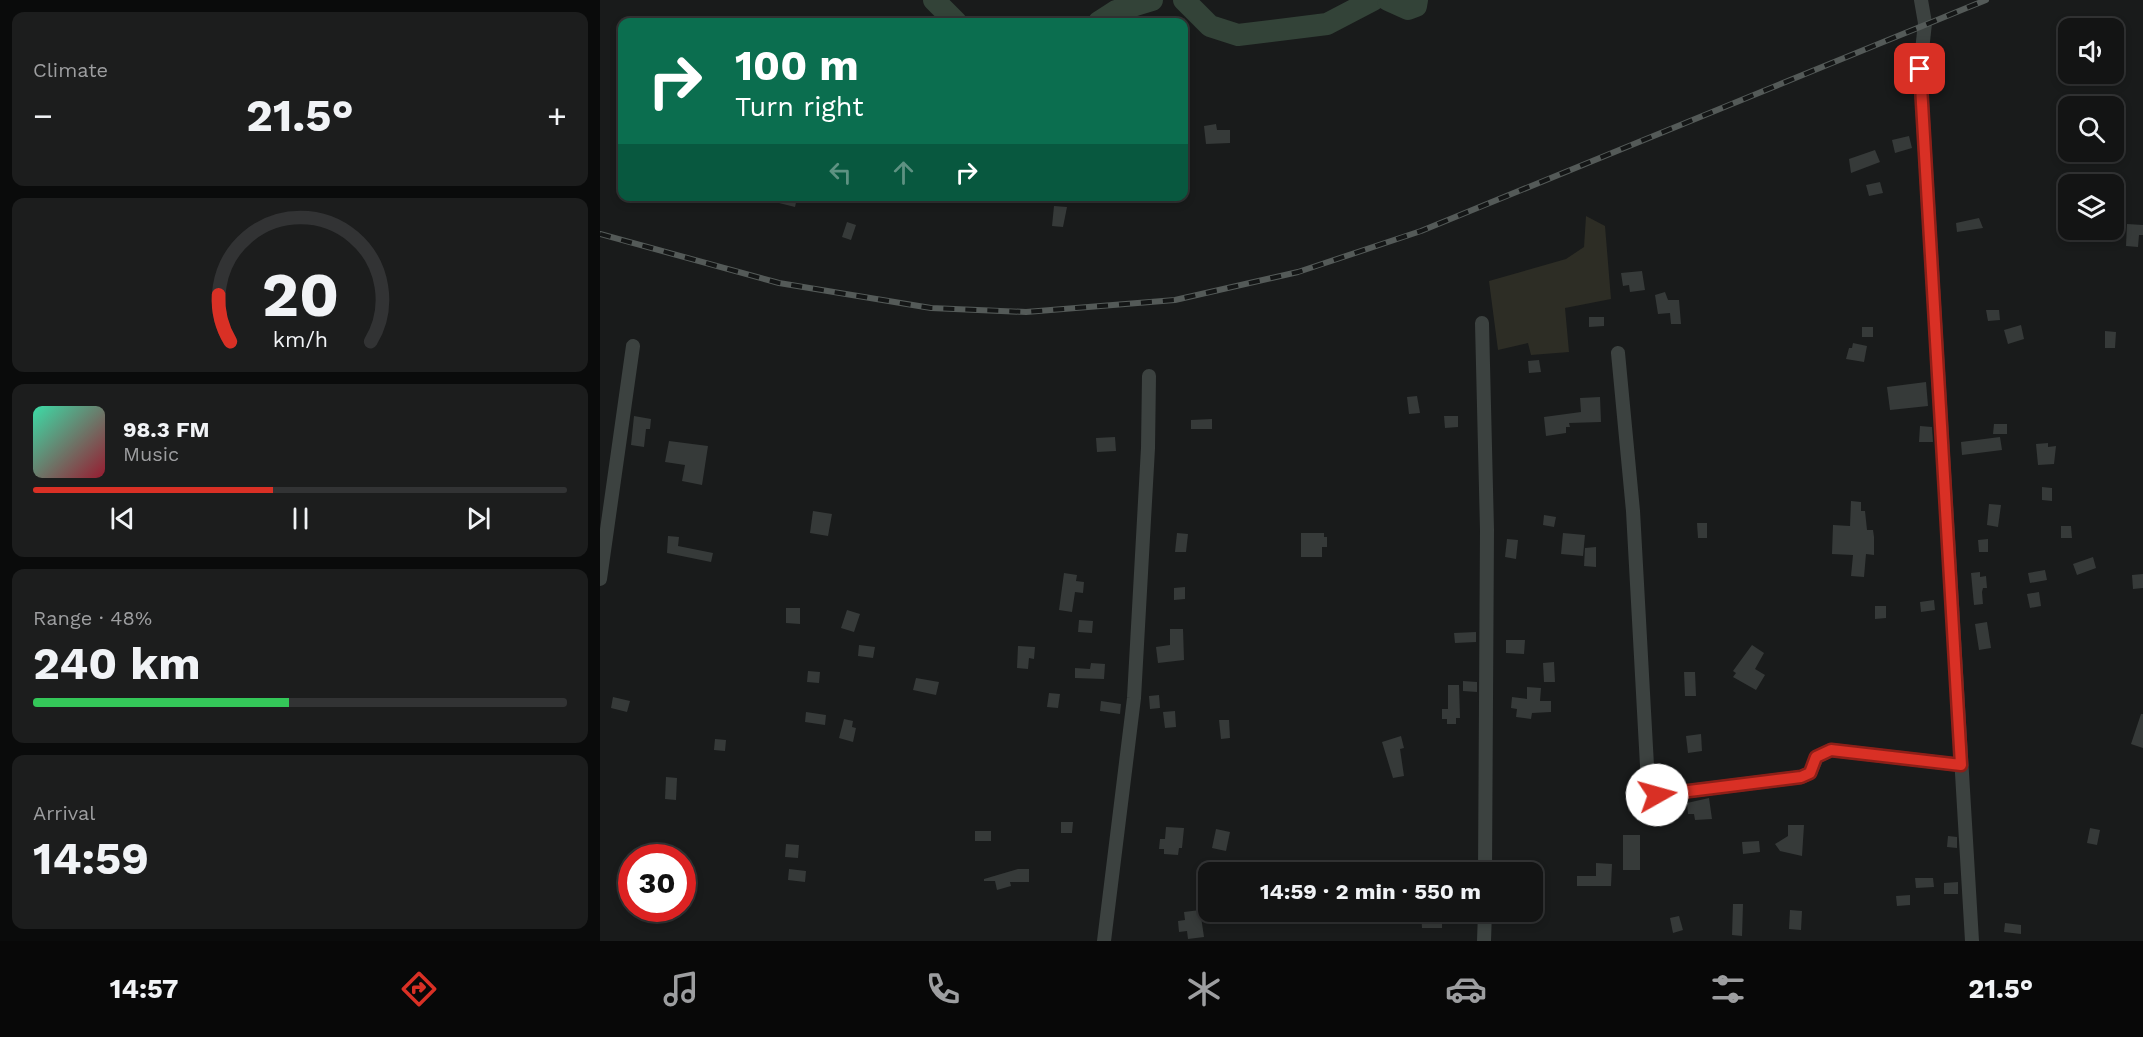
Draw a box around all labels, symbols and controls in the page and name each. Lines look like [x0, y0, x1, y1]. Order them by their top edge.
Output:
map controls [2058, 18, 2124, 240]
button: sound [2058, 18, 2124, 84]
text: 100 m [735, 41, 859, 90]
icon: right [636, 42, 714, 120]
pin [1894, 43, 1945, 94]
icon: arrive [1903, 52, 1936, 85]
text: Climate [33, 58, 108, 82]
text: 21.5° [246, 89, 354, 142]
text: Turn right [735, 91, 864, 123]
text: − [33, 96, 53, 135]
text: + [547, 96, 567, 135]
button: search [2058, 96, 2124, 162]
icon: left [824, 156, 857, 189]
icon: ahead [887, 156, 920, 189]
icon: right [950, 156, 983, 189]
button: layers [2058, 174, 2124, 240]
text: 20 [261, 258, 339, 331]
text: km/h [272, 327, 328, 352]
text: 98.3 FM [123, 417, 210, 442]
text: Music [123, 442, 179, 466]
icon: previous [106, 502, 139, 535]
icon: pause [284, 502, 317, 535]
icon: next [462, 502, 495, 535]
text: Range · 48% [33, 606, 152, 630]
text: 240 km [33, 637, 201, 690]
position arrow [1625, 763, 1689, 827]
text: Arrival [33, 801, 95, 825]
text: 14:59 [33, 832, 149, 885]
speed limit sign: 30 [618, 844, 696, 922]
text: 14:59 · 2 min · 550 m [1260, 879, 1481, 904]
icon: directions [398, 968, 440, 1010]
icon: music [660, 968, 702, 1010]
icon: phone [922, 968, 964, 1010]
icon: climate [1183, 968, 1225, 1010]
icon: car [1445, 968, 1487, 1010]
icon: filters [1707, 968, 1749, 1010]
text: 14:57 [110, 973, 178, 1005]
text: 21.5° [1968, 973, 2033, 1005]

